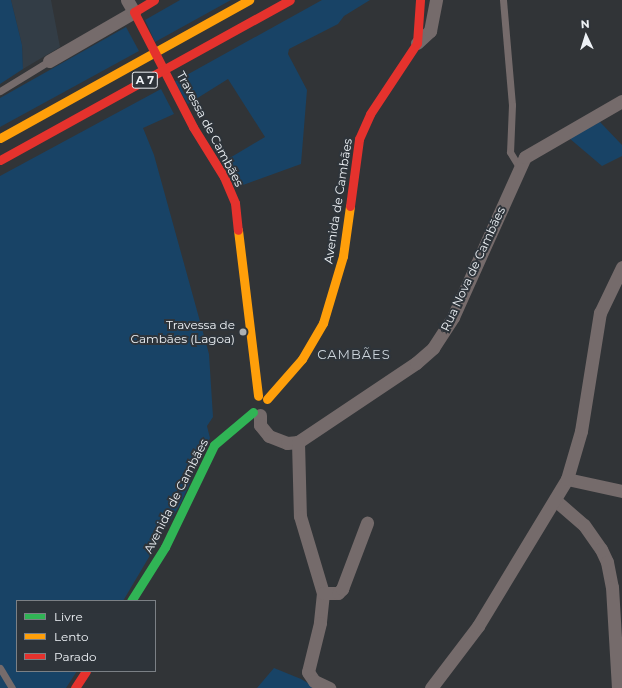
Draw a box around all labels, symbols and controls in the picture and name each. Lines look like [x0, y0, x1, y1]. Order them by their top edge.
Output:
north arrow [566, 16, 606, 56]
text: N [580, 17, 590, 31]
street label: Travessa de Cambães [173, 69, 247, 189]
road number: A 7 [131, 71, 159, 89]
street label: Avenida de Cambães [321, 137, 355, 265]
street label: Rua Nova de Cambães [438, 205, 508, 333]
place label: Travessa de Cambães (Lagoa) [131, 318, 235, 346]
marker: Travessa de Cambães (Lagoa) [238, 327, 248, 337]
district label: CAMBÃES [317, 346, 391, 362]
street label: Avenida de Cambães [141, 436, 211, 556]
legend [16, 600, 156, 672]
text: Livre [54, 609, 83, 624]
text: Lento [54, 629, 89, 644]
text: Parado [54, 649, 97, 664]

